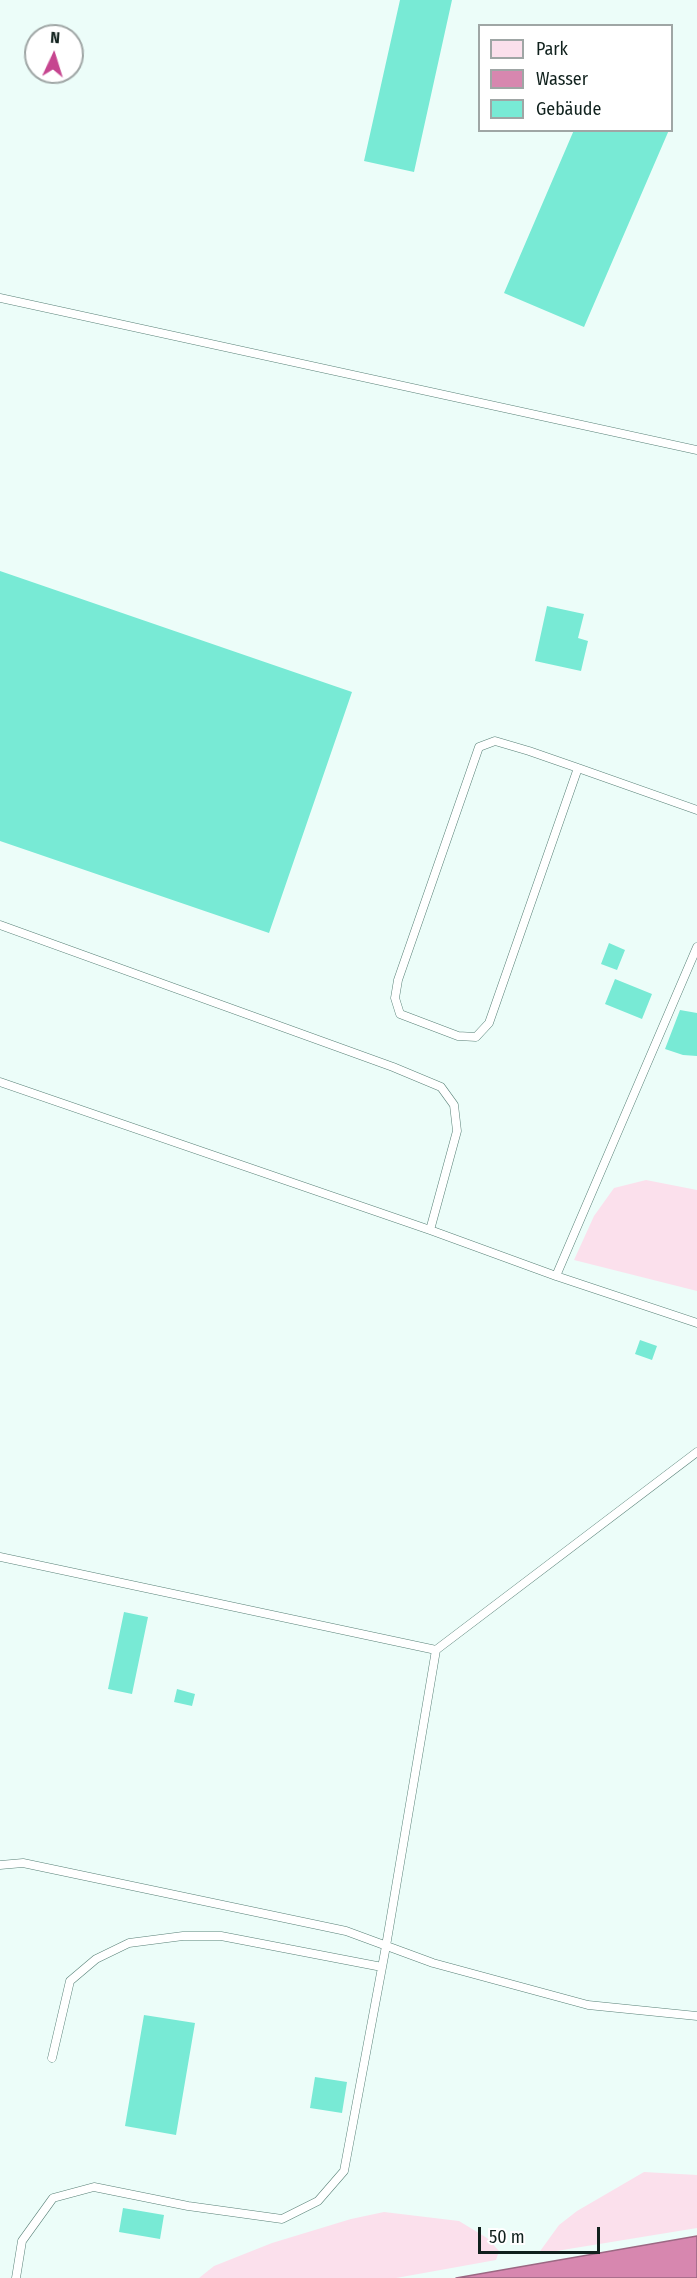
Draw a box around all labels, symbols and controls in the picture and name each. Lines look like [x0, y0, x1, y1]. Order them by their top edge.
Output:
north arrow [24, 24, 84, 84]
legend [478, 24, 673, 132]
text: N [50, 28, 61, 47]
text: Park [536, 38, 568, 60]
text: Wasser [536, 68, 588, 90]
text: Gebäude [536, 98, 601, 120]
scale bar [481, 2215, 602, 2253]
text: 50 m [489, 2226, 525, 2248]

